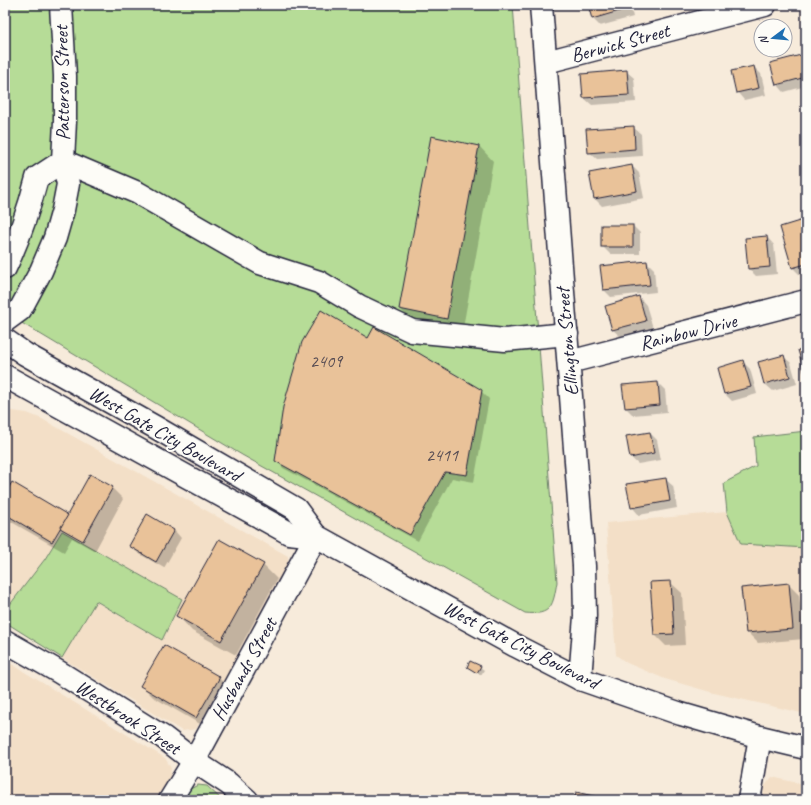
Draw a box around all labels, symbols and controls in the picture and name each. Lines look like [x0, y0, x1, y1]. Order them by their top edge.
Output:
street label: Berwick Street [568, 17, 674, 68]
north arrow [753, 18, 793, 58]
street label: Patterson Street [48, 23, 76, 141]
text: N [755, 33, 771, 46]
street label: Ellington Street [550, 284, 584, 397]
street label: Rainbow Drive [637, 308, 740, 356]
house number: 2409 [310, 350, 344, 372]
street label: West Gate City Boulevard [85, 380, 248, 489]
house number: 2411 [426, 444, 459, 466]
street label: West Gate City Boulevard [439, 595, 606, 696]
street label: Husbands Street [205, 611, 284, 725]
street label: Westbrook Street [71, 674, 187, 761]

